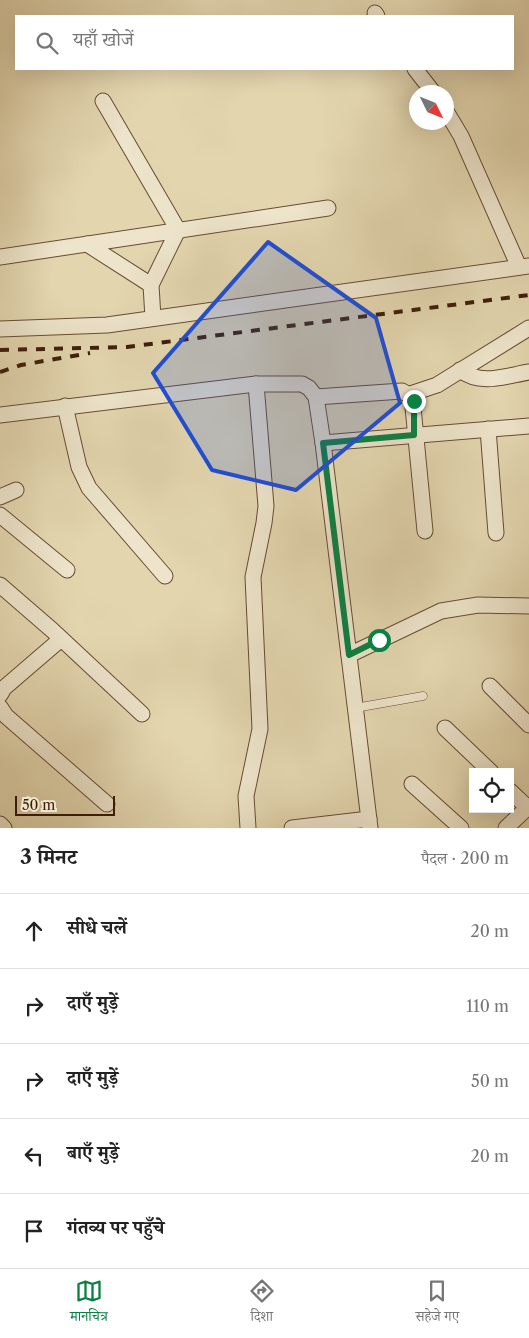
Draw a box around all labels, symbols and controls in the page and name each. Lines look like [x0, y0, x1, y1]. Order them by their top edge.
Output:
search box [15, 15, 514, 70]
text: यहाँ खोजें [73, 28, 134, 51]
icon: search [33, 29, 61, 57]
north arrow [409, 85, 454, 130]
route end [403, 390, 426, 413]
route start [368, 629, 391, 652]
map controls [469, 768, 514, 813]
button: locate [469, 768, 514, 813]
scale bar [15, 793, 115, 816]
text: 50 m [22, 796, 55, 814]
text: 3 मिनट [20, 844, 77, 869]
text: पैदल · 200 m [421, 848, 509, 868]
text: सीधे चलें [67, 916, 127, 939]
icon: ahead [20, 917, 48, 945]
text: 20 m [470, 921, 509, 941]
text: दाएँ मुड़ें [67, 991, 118, 1014]
icon: right [20, 992, 48, 1020]
text: 110 m [466, 996, 509, 1016]
text: दाएँ मुड़ें [67, 1066, 118, 1089]
icon: right [20, 1067, 48, 1095]
text: 50 m [471, 1071, 509, 1091]
text: बाएँ मुड़ें [67, 1141, 119, 1164]
icon: left [20, 1142, 48, 1170]
text: 20 m [470, 1146, 509, 1166]
text: गंतव्य पर पहुँचे [67, 1216, 164, 1239]
icon: arrive [20, 1217, 48, 1245]
tab: मानचित्र [70, 1277, 108, 1330]
tab: दिशा [248, 1277, 276, 1330]
tab: सहेजे गए [416, 1277, 459, 1330]

